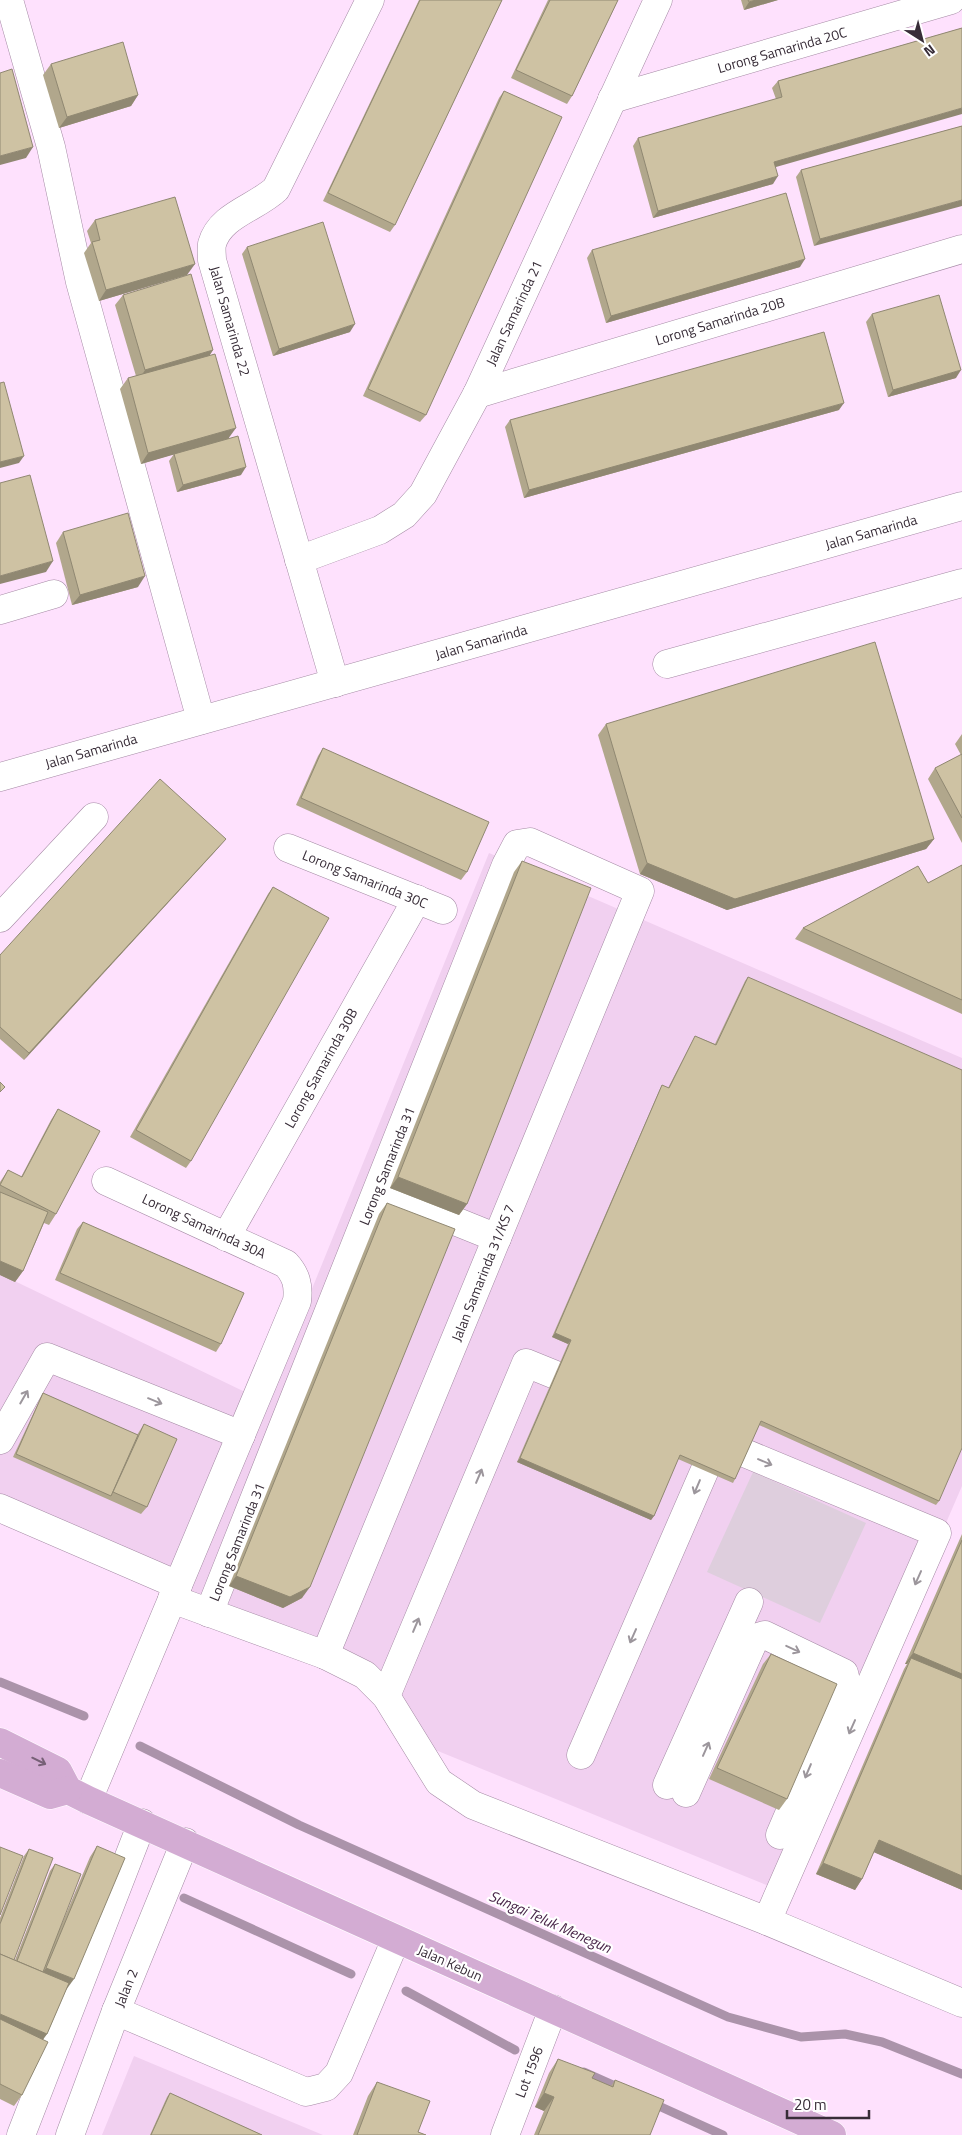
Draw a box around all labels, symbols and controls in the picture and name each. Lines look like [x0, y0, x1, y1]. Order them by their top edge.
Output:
north arrow [897, 15, 947, 65]
street label: Lorong Samarinda 20C [715, 21, 849, 78]
text: N [920, 40, 940, 62]
street label: Jalan Samarinda 21 [480, 257, 547, 369]
street label: Jalan Samarinda 22 [205, 263, 256, 378]
street label: Lorong Samarinda 20B [652, 291, 787, 350]
street label: Jalan Samarinda [822, 508, 919, 555]
street label: Jalan Samarinda [432, 618, 529, 665]
street label: Jalan Samarinda [42, 727, 139, 774]
street label: Lorong Samarinda 30C [299, 844, 431, 913]
street label: Lorong Samarinda 30B [279, 1004, 362, 1132]
street label: Lorong Samarinda 31 [353, 1104, 420, 1228]
street label: Lorong Samarinda 30A [139, 1188, 270, 1264]
street label: Jalan Samarinda 31/KS 7 [445, 1201, 520, 1344]
one-way arrow [20, 1391, 30, 1405]
one-way arrow [147, 1396, 162, 1406]
one-way arrow [757, 1458, 772, 1467]
one-way arrow [475, 1469, 484, 1484]
one-way arrow [692, 1479, 701, 1494]
street label: Lorong Samarinda 31 [203, 1480, 270, 1604]
one-way arrow [912, 1570, 922, 1585]
one-way arrow [412, 1618, 422, 1633]
one-way arrow [627, 1628, 637, 1643]
one-way arrow [785, 1645, 800, 1654]
one-way arrow [847, 1719, 857, 1734]
one-way arrow [701, 1742, 711, 1757]
one-way arrow [31, 1757, 46, 1766]
one-way arrow [802, 1763, 812, 1778]
water label: Sungai Teluk Menegun [485, 1884, 616, 1959]
street label: Jalan Kebun [414, 1939, 486, 1986]
street label: Jalan 2 [108, 1965, 143, 2010]
street label: Lot 1596 [509, 2043, 548, 2100]
scale bar [787, 2088, 870, 2120]
text: 20 m [794, 2093, 827, 2116]

